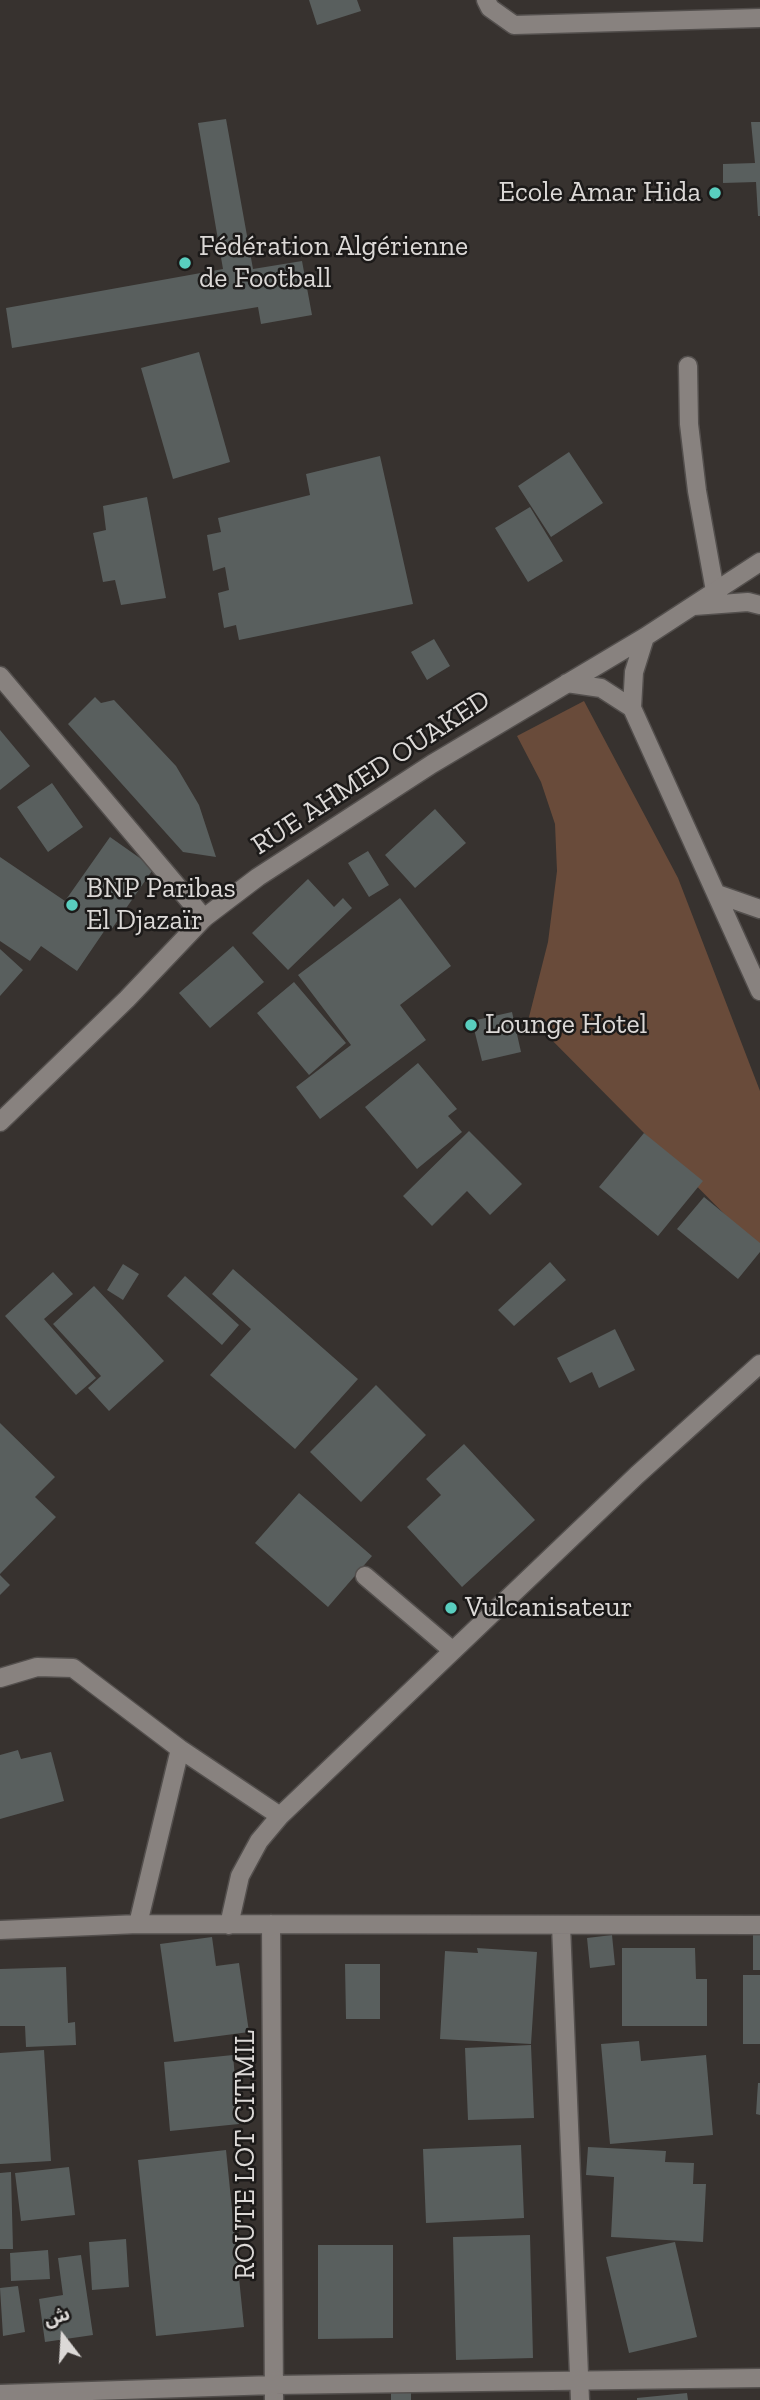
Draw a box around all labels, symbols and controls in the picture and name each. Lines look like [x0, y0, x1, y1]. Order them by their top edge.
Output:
place label: Ecole Amar Hida [498, 176, 701, 210]
marker: Ecole Amar Hida [707, 185, 723, 201]
place label: Fédération Algérienne de Football [199, 230, 468, 296]
marker: Fédération Algérienne de Football [177, 255, 193, 271]
street label: RUE AHMED OUAKED [245, 683, 497, 863]
place label: BNP Paribas El Djazaïr [86, 872, 236, 938]
marker: BNP Paribas El Djazaïr [64, 897, 80, 913]
place label: Lounge Hotel [485, 1008, 647, 1042]
marker: Lounge Hotel [463, 1017, 479, 1033]
place label: Vulcanisateur [465, 1591, 632, 1625]
marker: Vulcanisateur [443, 1600, 459, 1616]
street label: ROUTE LOT CITMIL [229, 2030, 263, 2280]
north arrow [28, 2302, 98, 2372]
text: ش [41, 2302, 73, 2331]

